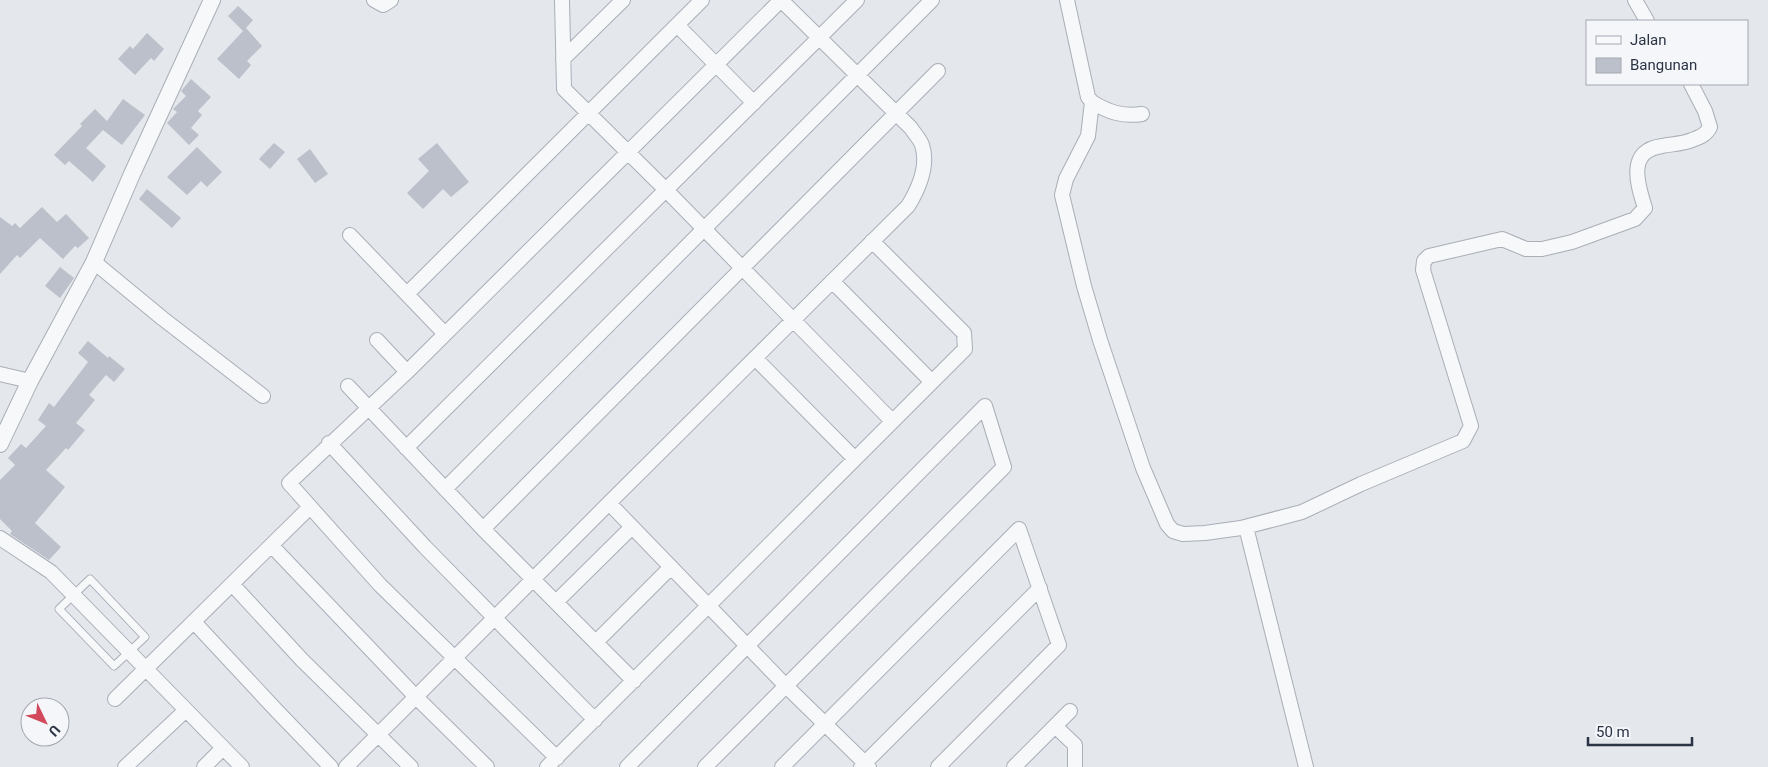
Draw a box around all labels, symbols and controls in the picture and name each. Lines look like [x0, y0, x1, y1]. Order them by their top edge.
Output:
legend [1586, 20, 1748, 85]
text: Jalan [1630, 31, 1667, 49]
text: Bangunan [1630, 56, 1697, 74]
north arrow [20, 697, 70, 747]
scale bar [1588, 714, 1692, 746]
text: U [46, 722, 64, 740]
text: 50 m [1596, 723, 1630, 741]

